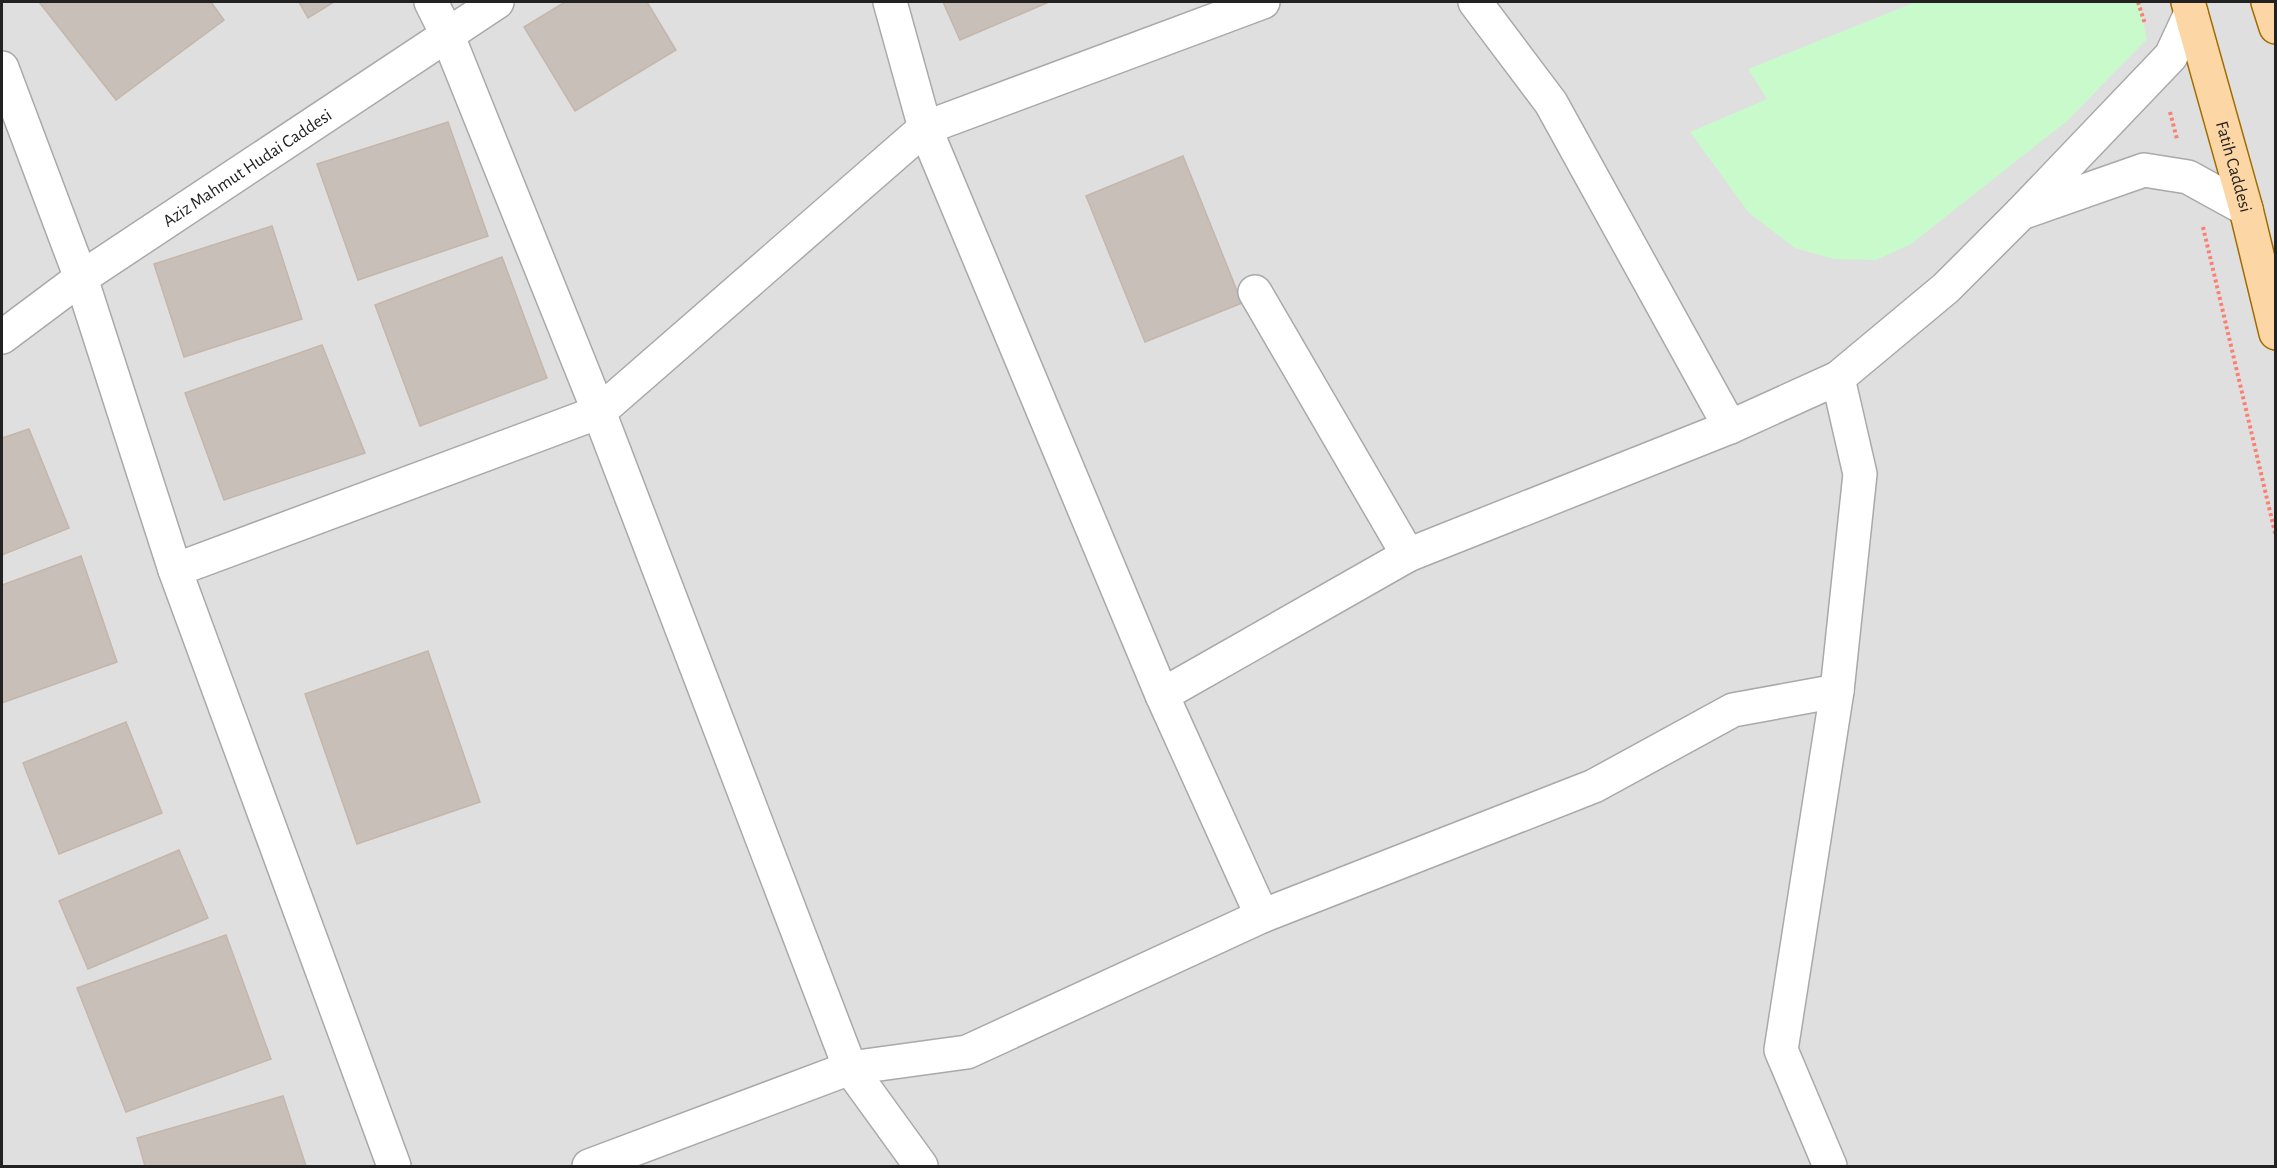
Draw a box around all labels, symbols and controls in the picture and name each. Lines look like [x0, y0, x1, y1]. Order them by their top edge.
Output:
street label: Aziz Mahmut Hudai Caddesi [160, 106, 335, 231]
street label: Fatih Caddesi [2212, 119, 2254, 214]

